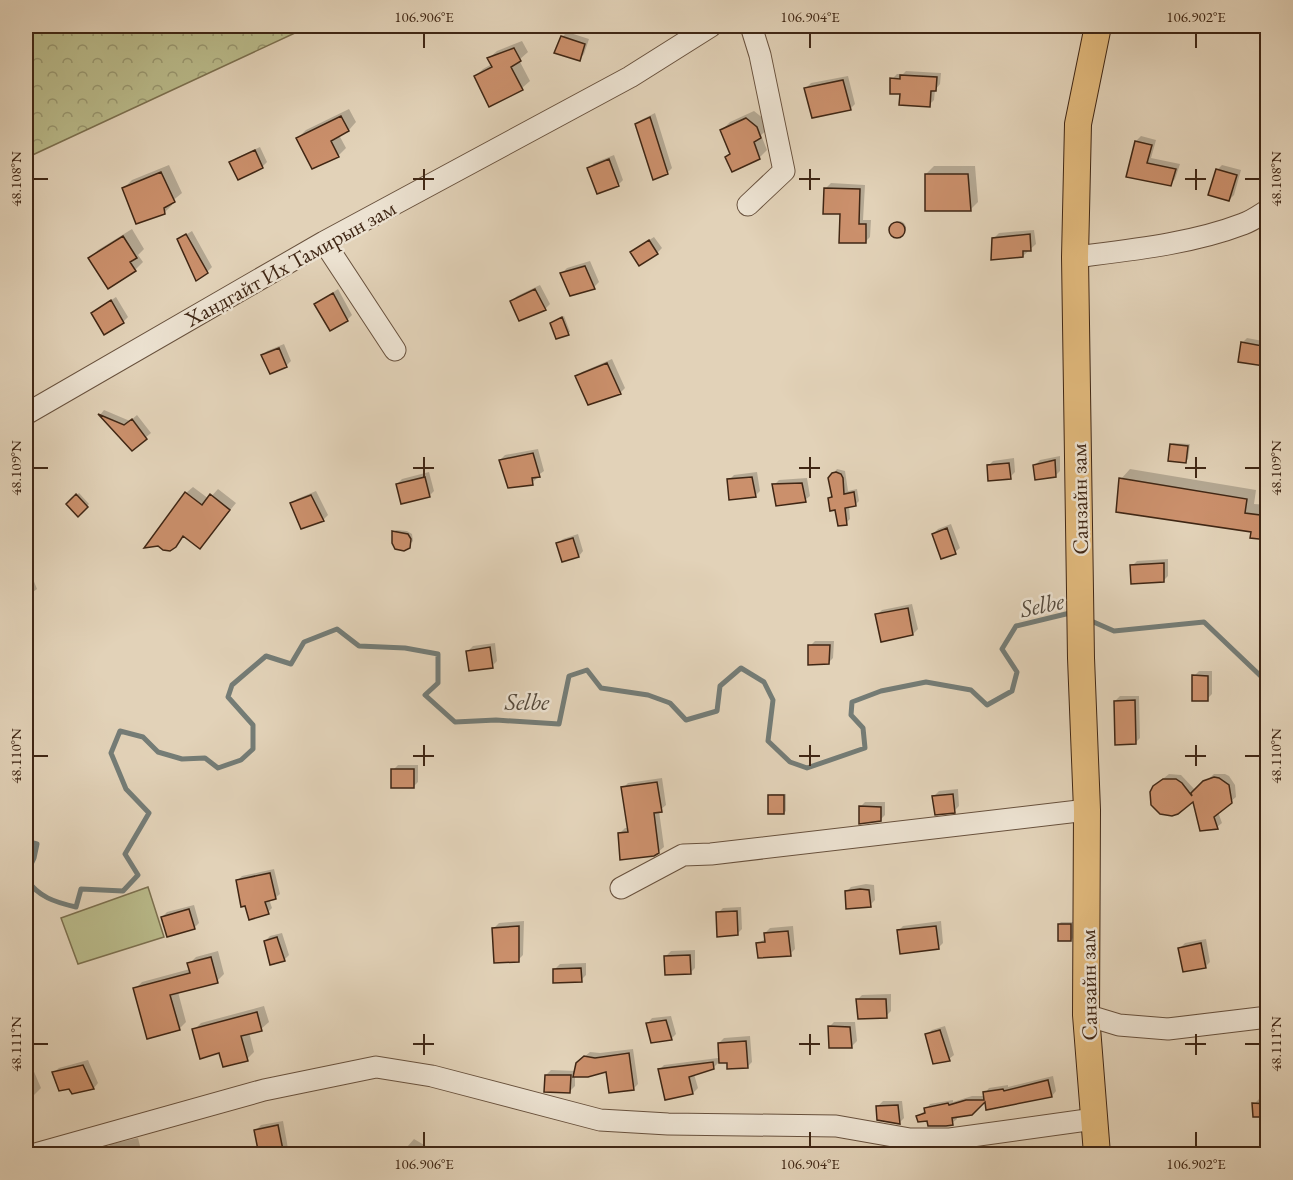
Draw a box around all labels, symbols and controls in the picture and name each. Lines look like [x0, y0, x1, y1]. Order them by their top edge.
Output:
text: 106.906°E [394, 7, 454, 26]
text: 106.904°E [780, 7, 840, 26]
text: 106.902°E [1166, 7, 1226, 26]
text: 48.108°N [6, 151, 25, 207]
text: 48.108°N [1266, 151, 1285, 207]
street label: Хандгайт Их Тамирын зам [179, 193, 401, 334]
text: 48.109°N [6, 440, 25, 496]
text: 48.109°N [1266, 440, 1285, 496]
street label: Санзайн зам [1064, 443, 1095, 555]
water label: Selbe [1016, 585, 1068, 624]
water label: Selbe [504, 686, 550, 717]
text: 48.110°N [6, 728, 25, 784]
text: 48.110°N [1266, 728, 1285, 784]
street label: Санзайн зам [1073, 929, 1104, 1041]
text: 48.111°N [6, 1016, 25, 1072]
text: 48.111°N [1266, 1016, 1285, 1072]
text: 106.906°E [394, 1154, 454, 1173]
text: 106.904°E [780, 1154, 840, 1173]
text: 106.902°E [1166, 1154, 1226, 1173]

